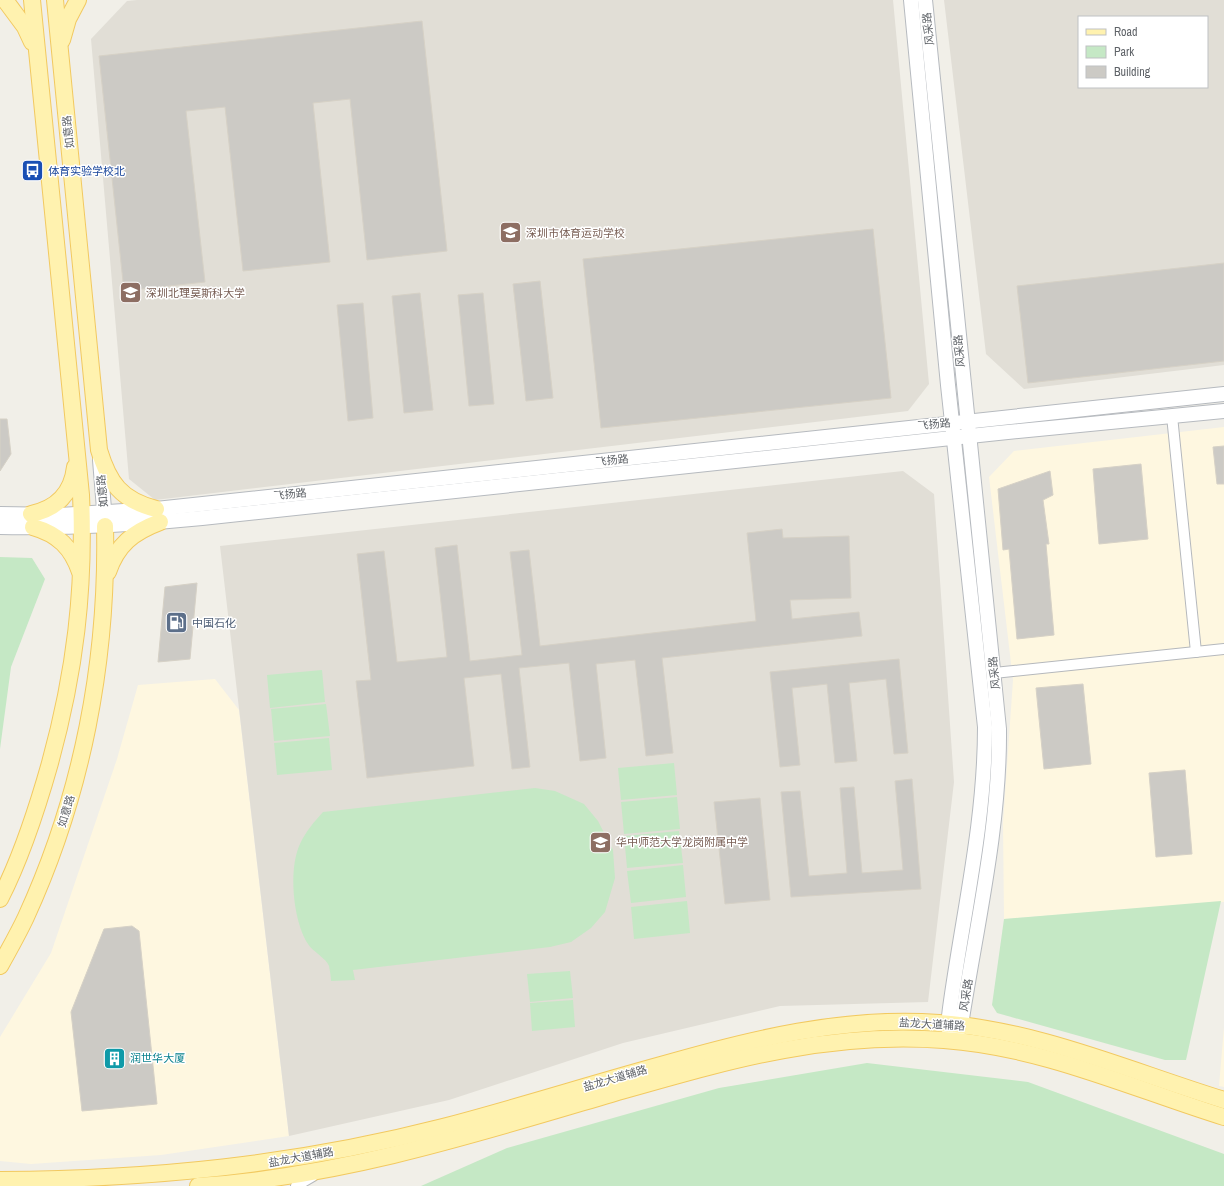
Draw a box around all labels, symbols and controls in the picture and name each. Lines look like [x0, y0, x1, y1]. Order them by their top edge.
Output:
street label: 风采路 [919, 12, 937, 46]
legend [1078, 16, 1208, 88]
text: Road [1114, 24, 1138, 40]
text: Park [1114, 44, 1134, 60]
text: Building [1114, 64, 1151, 80]
street label: 如意路 [59, 115, 77, 149]
bus stop icon: 体育实验学校北 [19, 158, 45, 184]
place label: 体育实验学校北 [48, 164, 125, 178]
school or university icon: 深圳市体育运动学校 [498, 220, 524, 246]
place label: 深圳市体育运动学校 [526, 226, 625, 240]
school or university icon: 深圳北理莫斯科大学 [117, 280, 143, 306]
place label: 深圳北理莫斯科大学 [146, 286, 245, 300]
street label: 风采路 [951, 334, 967, 368]
street label: 飞扬路 [917, 415, 951, 433]
street label: 飞扬路 [595, 451, 629, 469]
street label: 如意路 [94, 474, 110, 508]
street label: 飞扬路 [273, 485, 307, 503]
fuel station icon: 中国石化 [164, 610, 190, 636]
place label: 中国石化 [192, 616, 236, 630]
street label: 风采路 [985, 656, 1003, 690]
street label: 如意路 [54, 793, 78, 829]
school or university icon: 华中师范大学龙岗附属中学 [588, 829, 614, 855]
place label: 华中师范大学龙岗附属中学 [616, 835, 748, 849]
street label: 风采路 [957, 978, 975, 1012]
street label: 盐龙大道辅路 [899, 1015, 965, 1033]
building icon: 润世华大厦 [101, 1045, 127, 1071]
place label: 润世华大厦 [130, 1051, 185, 1065]
street label: 盐龙大道辅路 [581, 1062, 649, 1094]
street label: 盐龙大道辅路 [267, 1144, 335, 1170]

